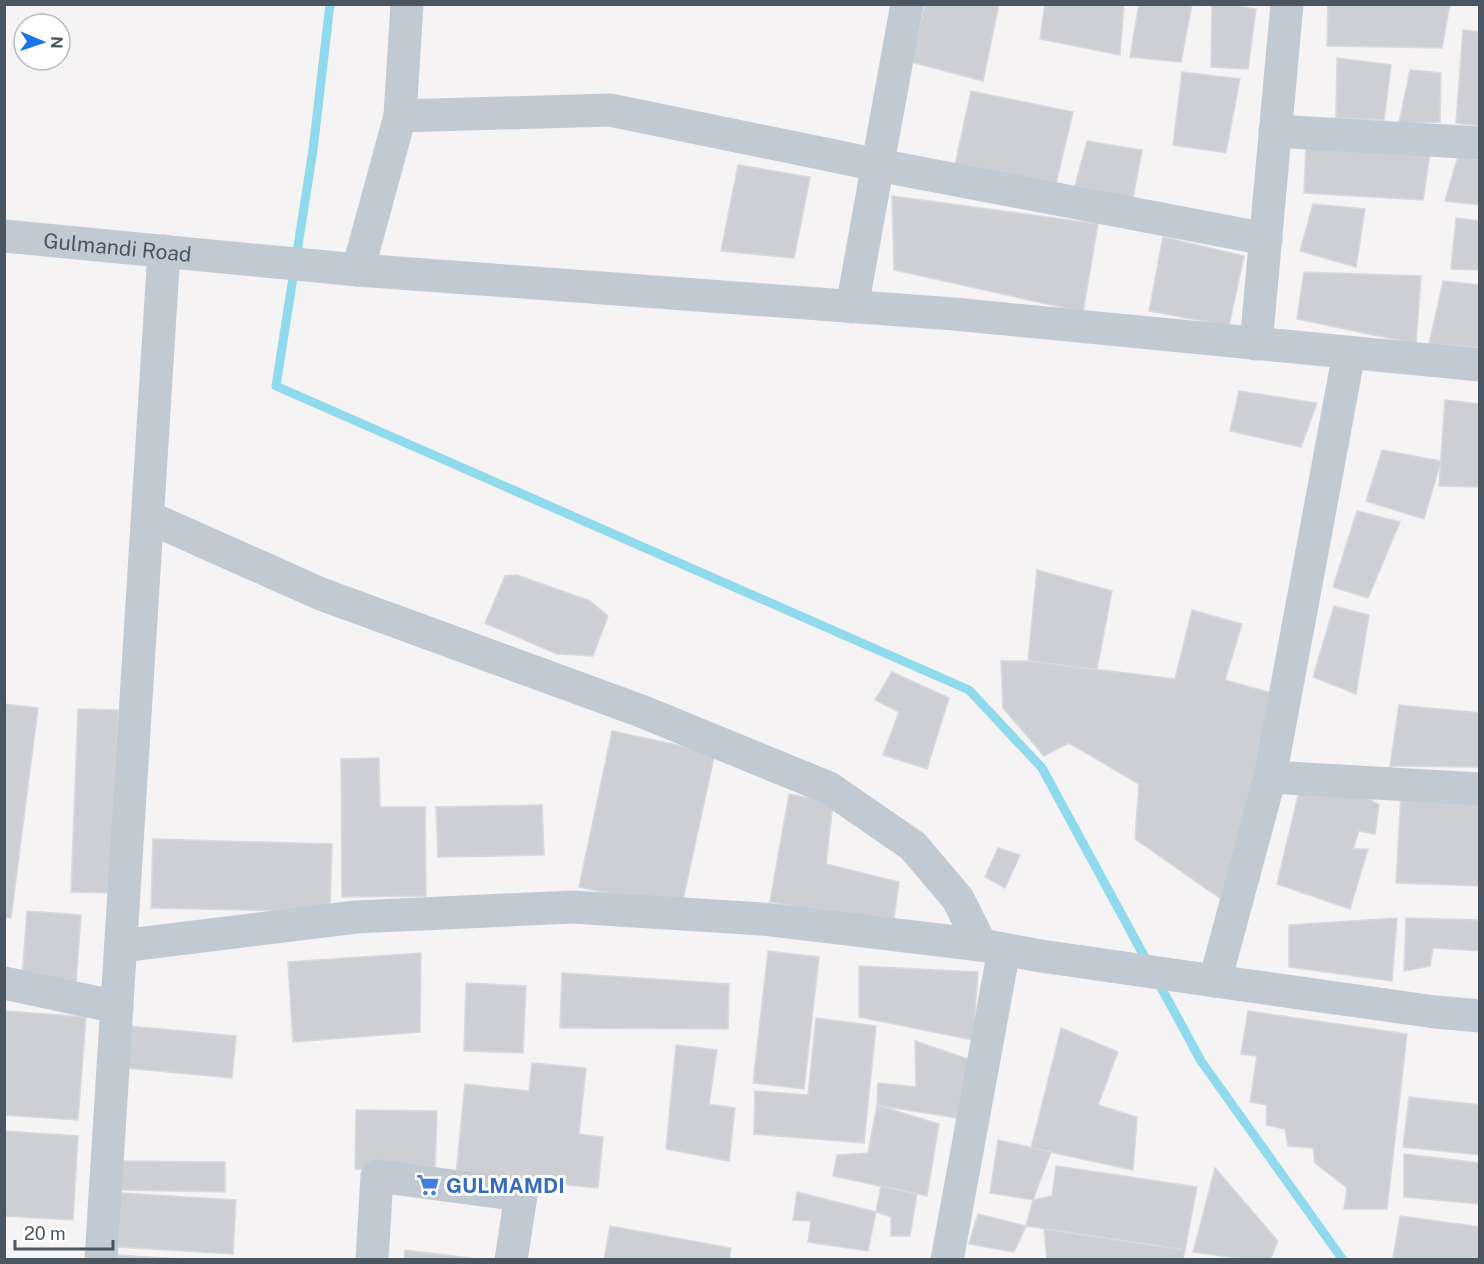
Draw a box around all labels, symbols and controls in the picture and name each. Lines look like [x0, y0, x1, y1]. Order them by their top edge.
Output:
north arrow [12, 12, 72, 72]
text: N [47, 36, 66, 49]
street label: Gulmandi Road [42, 227, 193, 266]
supermarket icon: GULMAMDI [415, 1172, 441, 1198]
place label: GULMAMDI [446, 1173, 565, 1198]
scale bar [15, 1213, 112, 1251]
text: 20 m [24, 1223, 66, 1244]

